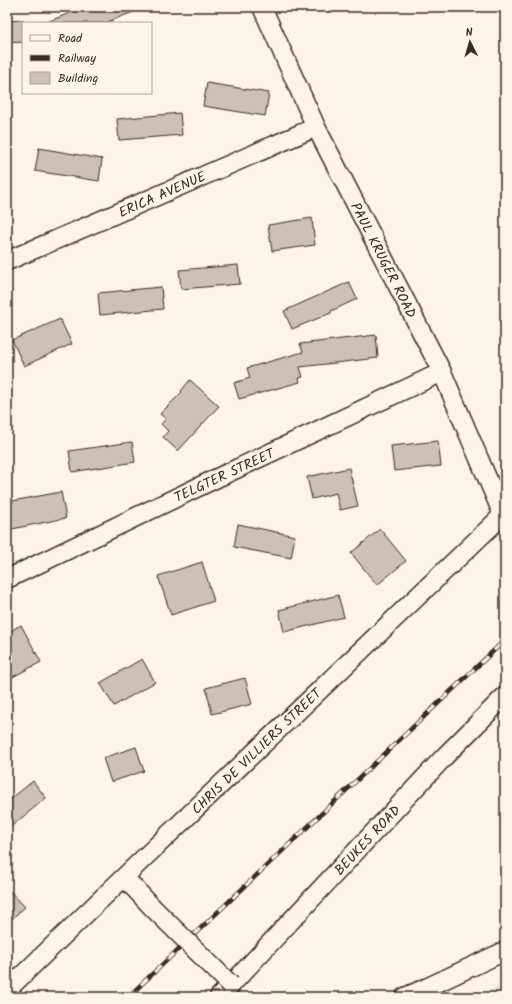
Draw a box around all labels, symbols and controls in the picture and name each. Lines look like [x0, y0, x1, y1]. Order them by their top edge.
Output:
legend [22, 22, 152, 94]
north arrow [450, 22, 490, 62]
text: N [465, 24, 474, 42]
text: Road [58, 29, 83, 48]
text: Railway [58, 49, 96, 68]
text: Building [58, 69, 98, 88]
street label: ERICA AVENUE [115, 166, 210, 224]
street label: PAUL KRUGER ROAD [344, 199, 422, 322]
street label: TELGTER STREET [171, 442, 280, 509]
street label: CHRIS DE VILLIERS STREET [186, 682, 328, 820]
street label: BEUKES ROAD [329, 801, 406, 881]

